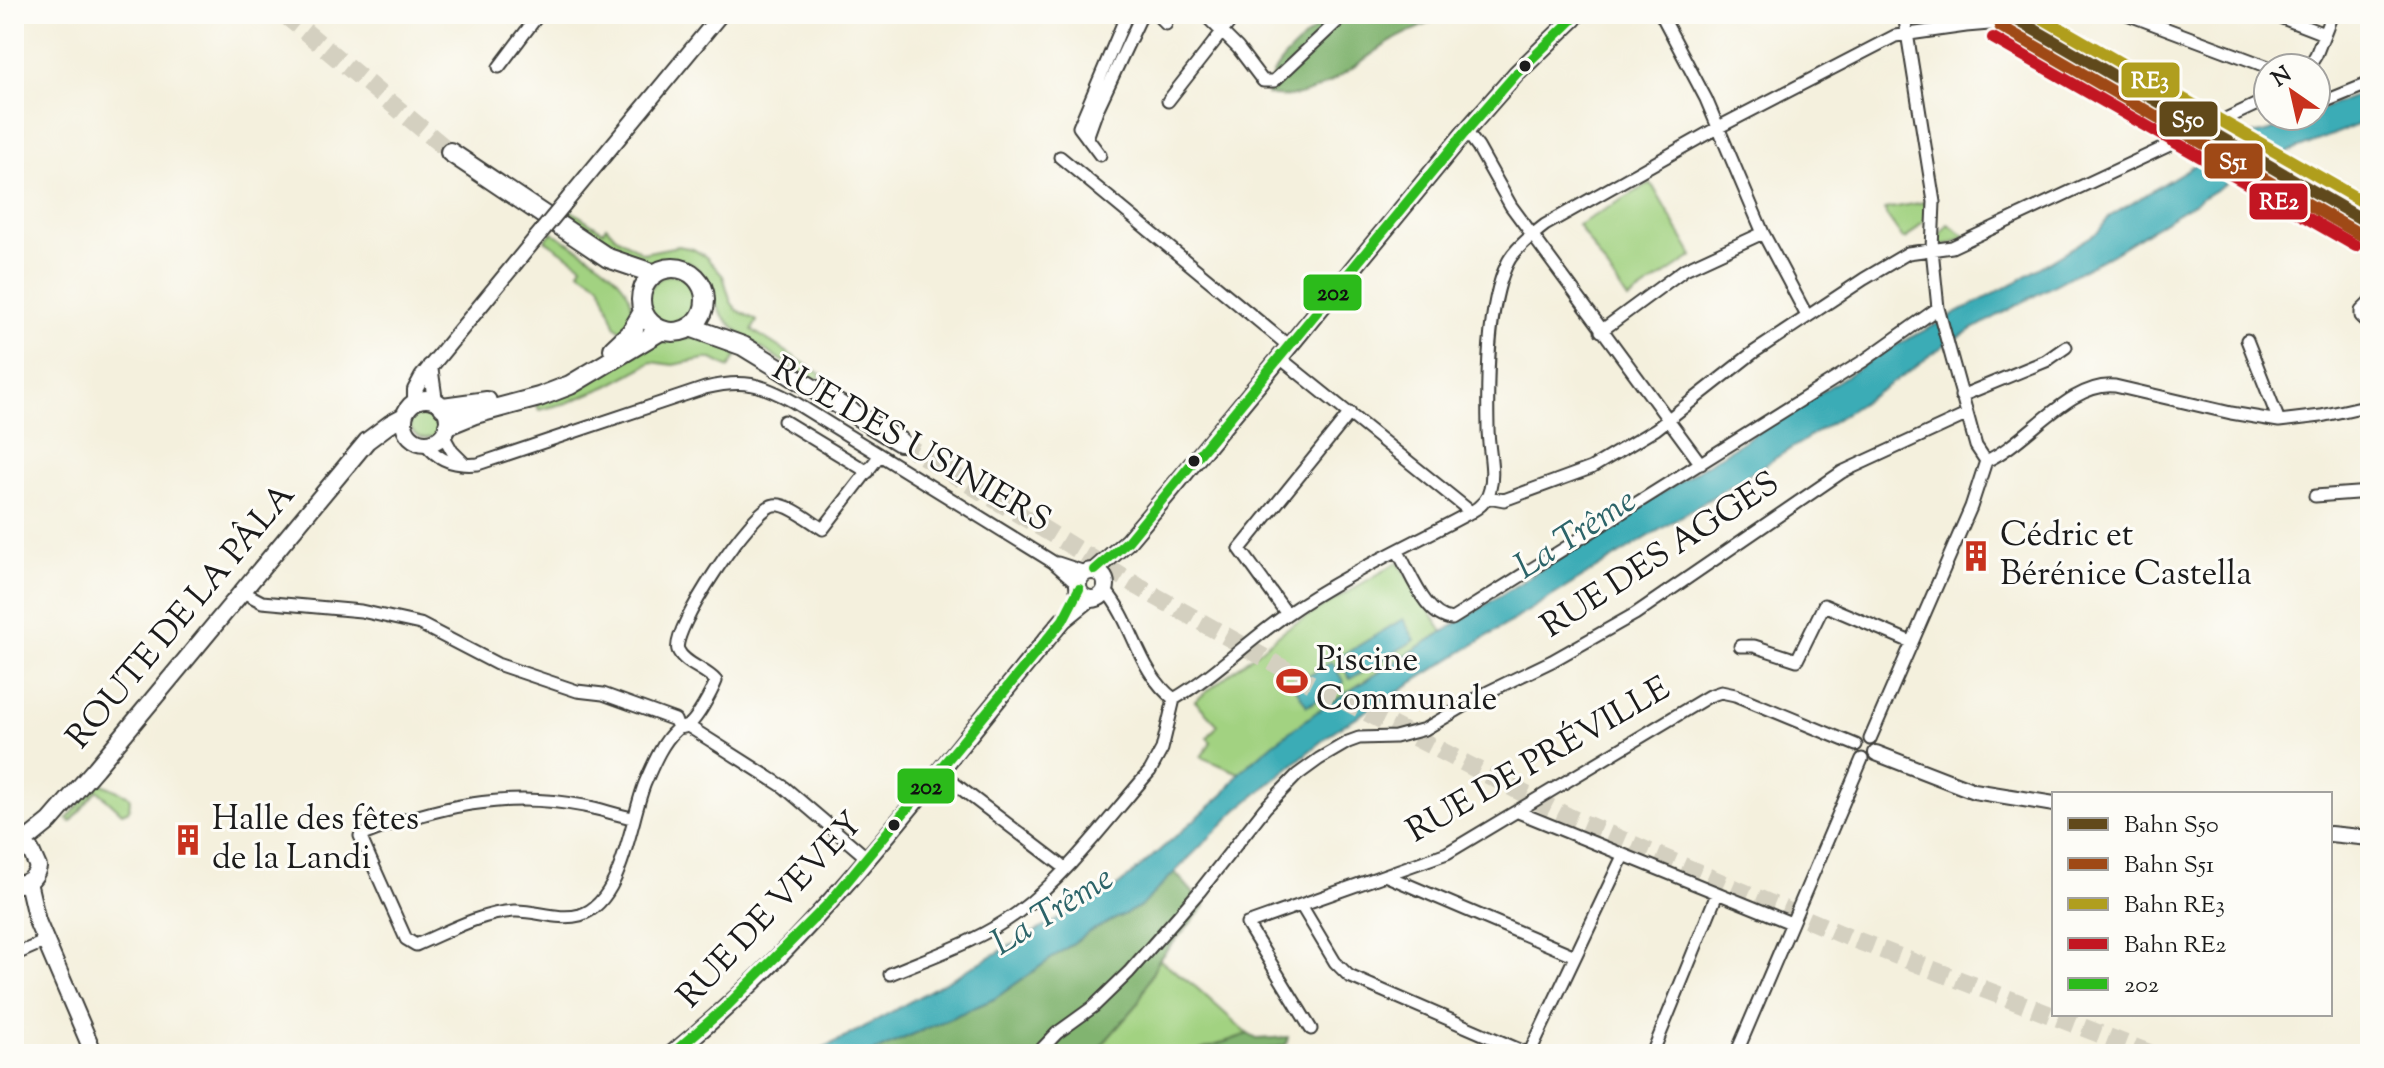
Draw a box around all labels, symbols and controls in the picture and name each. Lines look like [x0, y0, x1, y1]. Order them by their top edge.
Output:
north arrow [2252, 52, 2332, 132]
unlabelled marker [1517, 58, 1533, 74]
text: N [2266, 59, 2299, 96]
line badge: RE3 [2120, 61, 2181, 99]
text: RE3 [2131, 67, 2169, 99]
line badge: S50 [2158, 100, 2219, 138]
text: S50 [2172, 106, 2204, 138]
line badge: S51 [2203, 142, 2264, 180]
text: S51 [2219, 148, 2248, 180]
line badge: RE2 [2248, 182, 2309, 221]
text: RE2 [2259, 188, 2299, 220]
line badge: 202 [1302, 273, 1363, 312]
text: 202 [1317, 279, 1350, 311]
street label: RUE DES USINIERS [762, 346, 1060, 546]
unlabelled marker [1186, 453, 1202, 469]
street label: RUE DES AGGES [1532, 460, 1790, 652]
street label: ROUTE DE LA PÂLA [56, 473, 308, 761]
water label: La Trême [1505, 476, 1647, 594]
place label: Cédric et Bérénice Castella [2000, 512, 2252, 600]
building icon: Cédric et Bérénice Castella [1959, 539, 1993, 573]
place label: Piscine Communale [1316, 637, 1497, 725]
sports icon: Piscine Communale [1275, 664, 1309, 698]
street label: RUE DE PRÉVILLE [1398, 666, 1680, 856]
line badge: 202 [896, 767, 956, 805]
text: 202 [910, 773, 943, 805]
legend [2052, 792, 2332, 1016]
place label: Halle des fêtes de la Landi [212, 796, 419, 884]
street label: RUE DE VEVEY [667, 802, 875, 1020]
text: Bahn S50 [2124, 809, 2219, 843]
unlabelled marker [886, 817, 902, 833]
building icon: Halle des fêtes de la Landi [171, 823, 205, 857]
text: Bahn S51 [2124, 849, 2214, 883]
water label: La Trême [982, 854, 1124, 970]
text: Bahn RE3 [2124, 889, 2225, 923]
text: Bahn RE2 [2124, 929, 2227, 963]
text: 202 [2124, 969, 2159, 1003]

